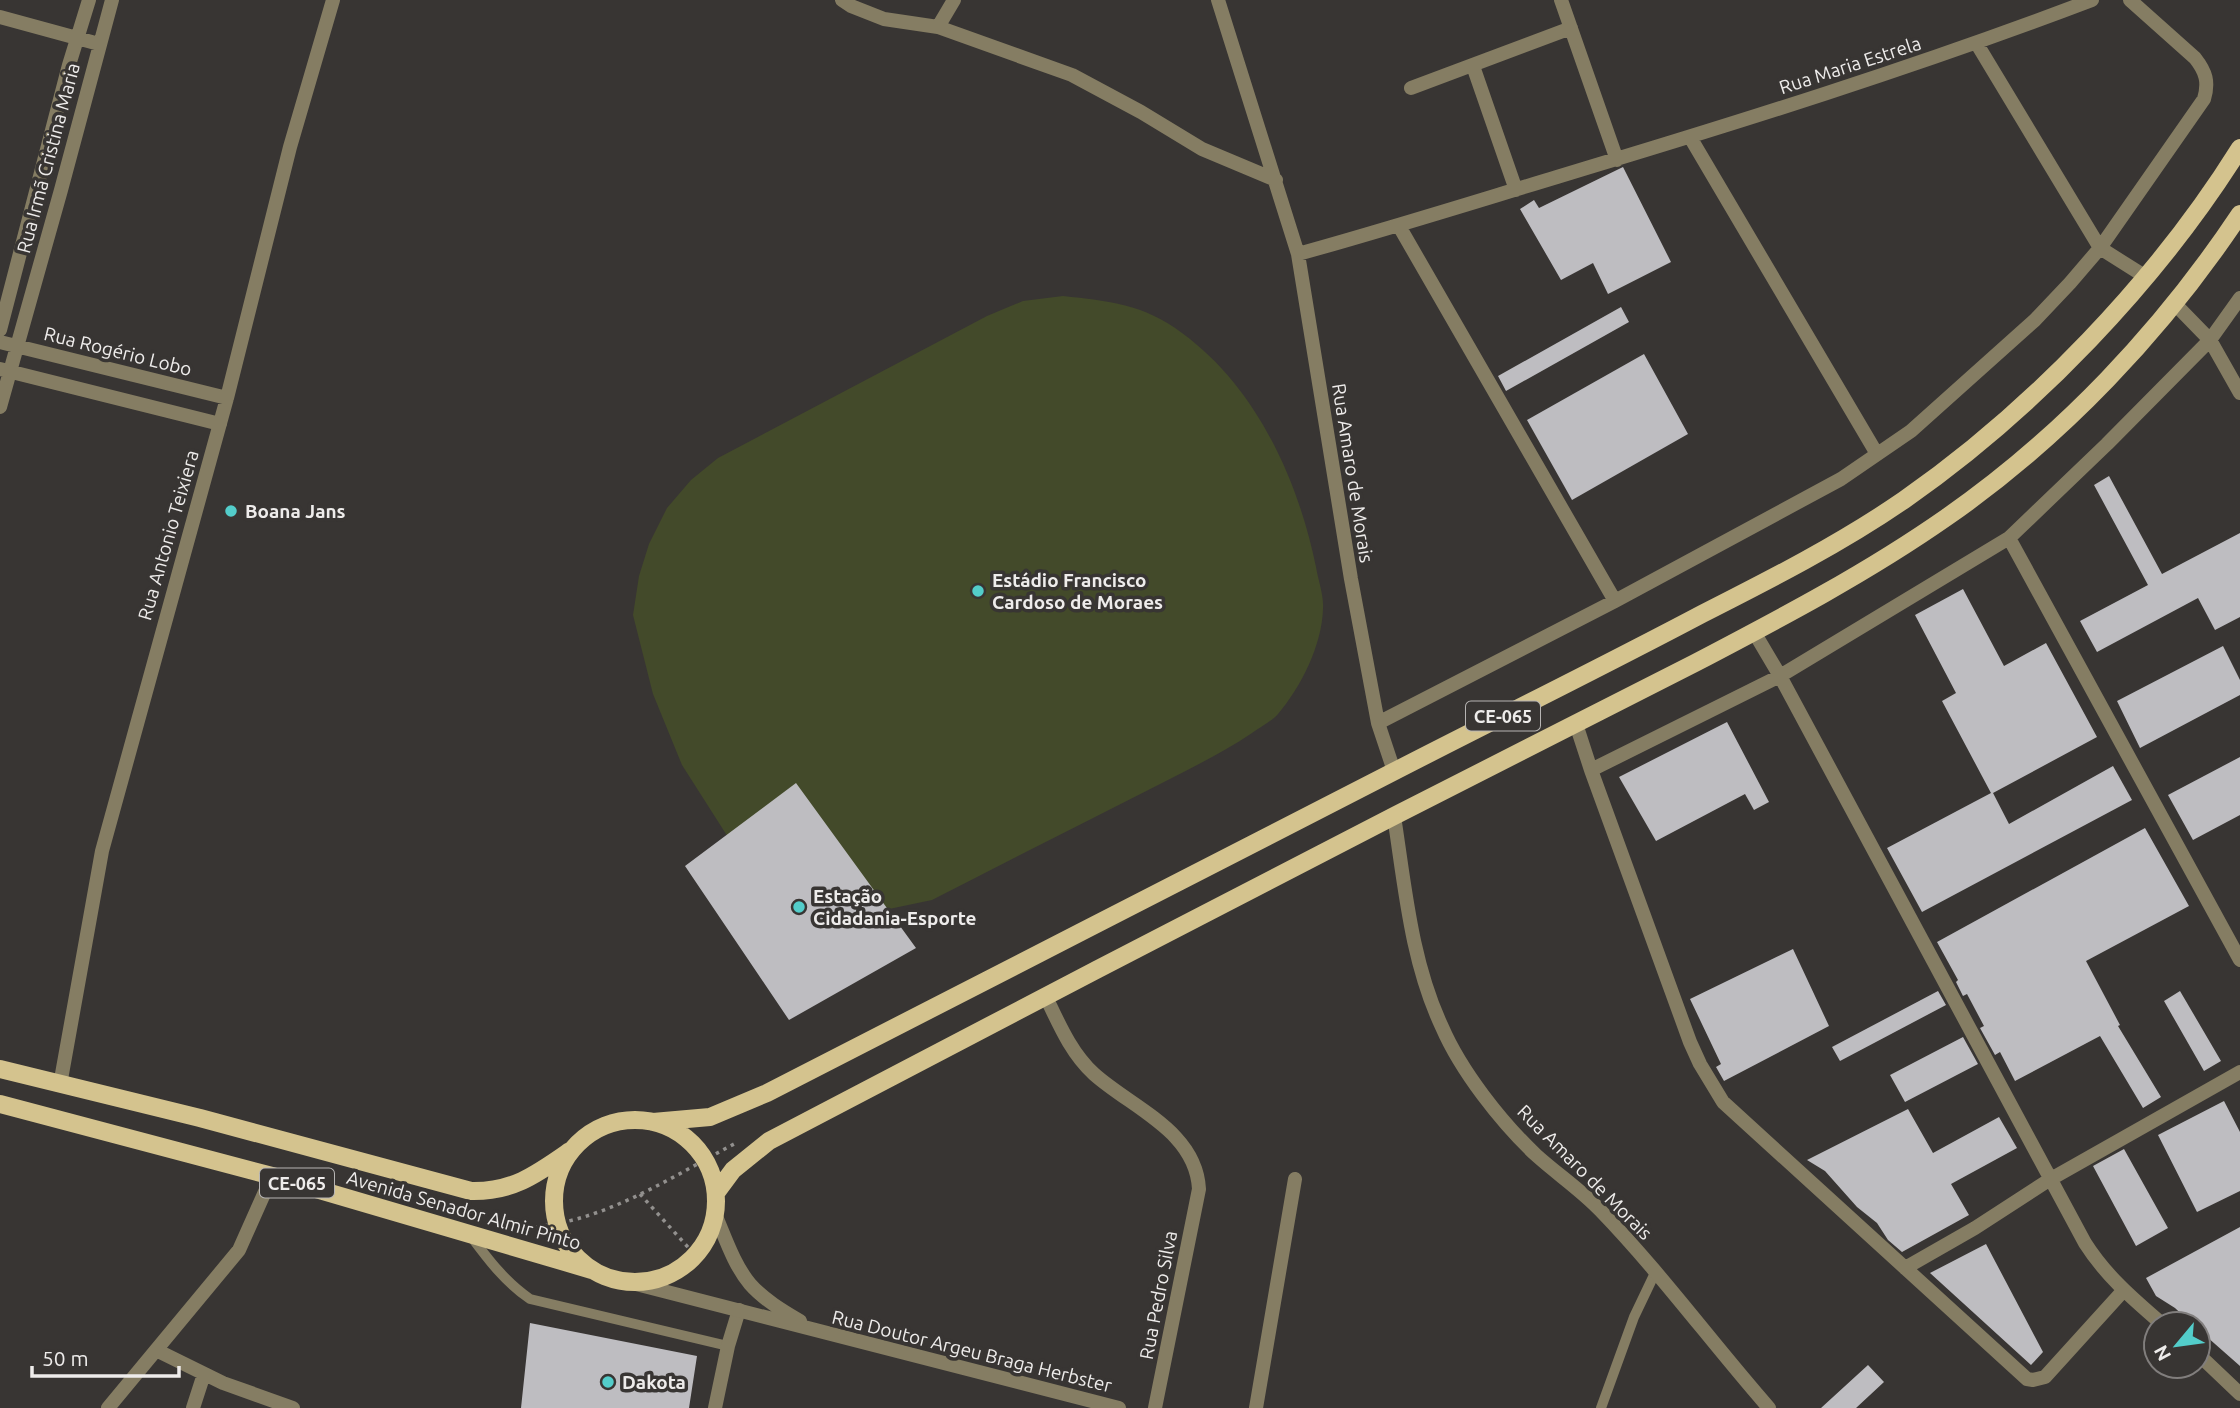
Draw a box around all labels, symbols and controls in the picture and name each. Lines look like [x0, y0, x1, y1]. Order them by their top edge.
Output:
street label: Rua Maria Estrela [1776, 32, 1924, 98]
street label: Rua Irmã Cristina Maria [12, 60, 84, 256]
street label: Rua Rogério Lobo [42, 322, 194, 380]
street label: Rua Amaro de Morais [1328, 382, 1378, 564]
street label: Rua Antonio Teixiera [133, 447, 203, 623]
place label: Boana Jans [245, 500, 346, 522]
marker: Boana Jans [223, 503, 239, 519]
place label: Estádio Francisco Cardoso de Moraes [992, 569, 1163, 613]
marker: Estádio Francisco Cardoso de Moraes [970, 583, 986, 599]
road number: CE-065 [1466, 702, 1540, 730]
place label: Estação Cidadania-Esporte [813, 885, 977, 929]
marker: Estação Cidadania-Esporte [791, 899, 807, 915]
street label: Rua Amaro de Morais [1513, 1100, 1657, 1244]
street label: Avenida Senador Almir Pinto [344, 1166, 584, 1254]
road number: CE-065 [260, 1168, 334, 1198]
street label: Rua Pedro Silva [1135, 1229, 1181, 1361]
street label: Rua Doutor Argeu Braga Herbster [830, 1306, 1114, 1396]
north arrow [2142, 1310, 2212, 1380]
scale bar [32, 1334, 178, 1378]
text: N [2149, 1342, 2175, 1365]
text: 50 m [42, 1346, 89, 1370]
place label: Dakota [622, 1371, 686, 1393]
marker: Dakota [600, 1374, 616, 1390]

